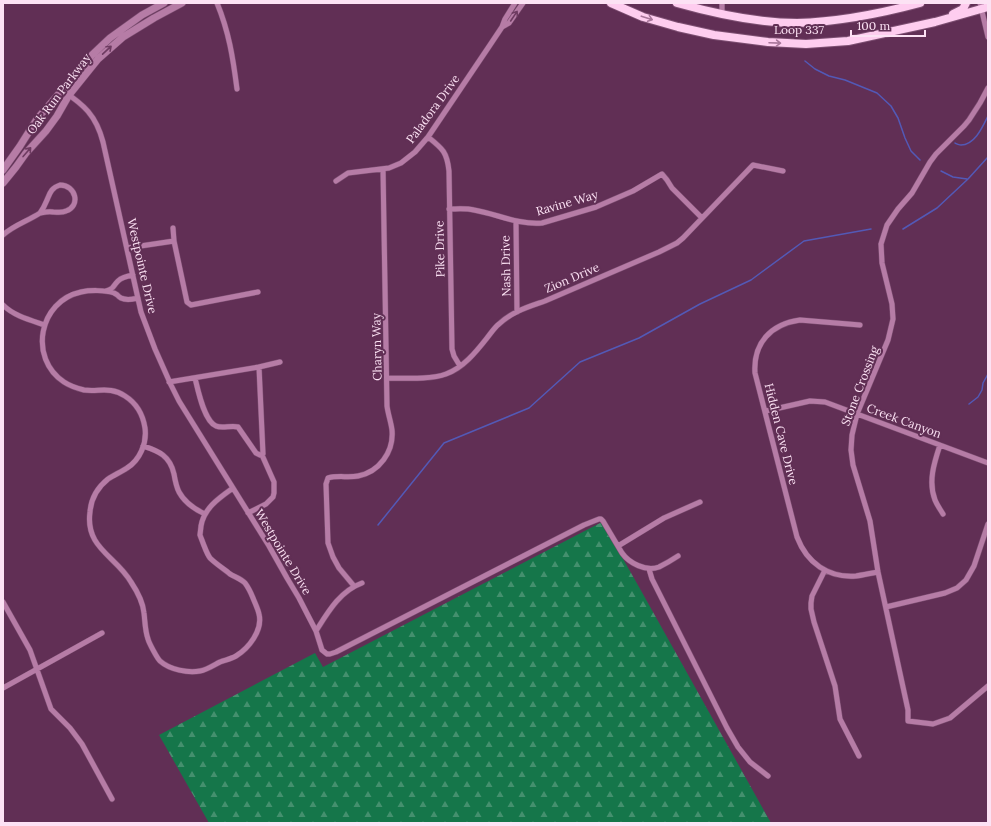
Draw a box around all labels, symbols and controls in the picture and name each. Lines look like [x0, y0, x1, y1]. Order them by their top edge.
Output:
one-way arrow [510, 11, 518, 22]
scale bar [851, 12, 925, 38]
one-way arrow [641, 15, 654, 22]
text: 100 m [857, 18, 890, 33]
street label: Loop 337 [774, 22, 824, 37]
one-way arrow [768, 39, 781, 46]
one-way arrow [102, 46, 113, 55]
street label: Oak Run Parkway [23, 50, 94, 137]
street label: Paladora Drive [403, 71, 463, 146]
one-way arrow [23, 147, 32, 158]
street label: Ravine Way [534, 186, 600, 219]
street label: Westpointe Drive [124, 217, 161, 315]
street label: Pike Drive [431, 220, 447, 277]
street label: Nash Drive [497, 235, 514, 297]
street label: Zion Drive [542, 259, 602, 296]
street label: Charyn Way [368, 312, 385, 381]
street label: Stone Crossing [837, 343, 882, 428]
street label: Hidden Cave Drive [762, 382, 801, 487]
street label: Creek Canyon [865, 400, 944, 441]
street label: Westpointe Drive [252, 506, 315, 598]

